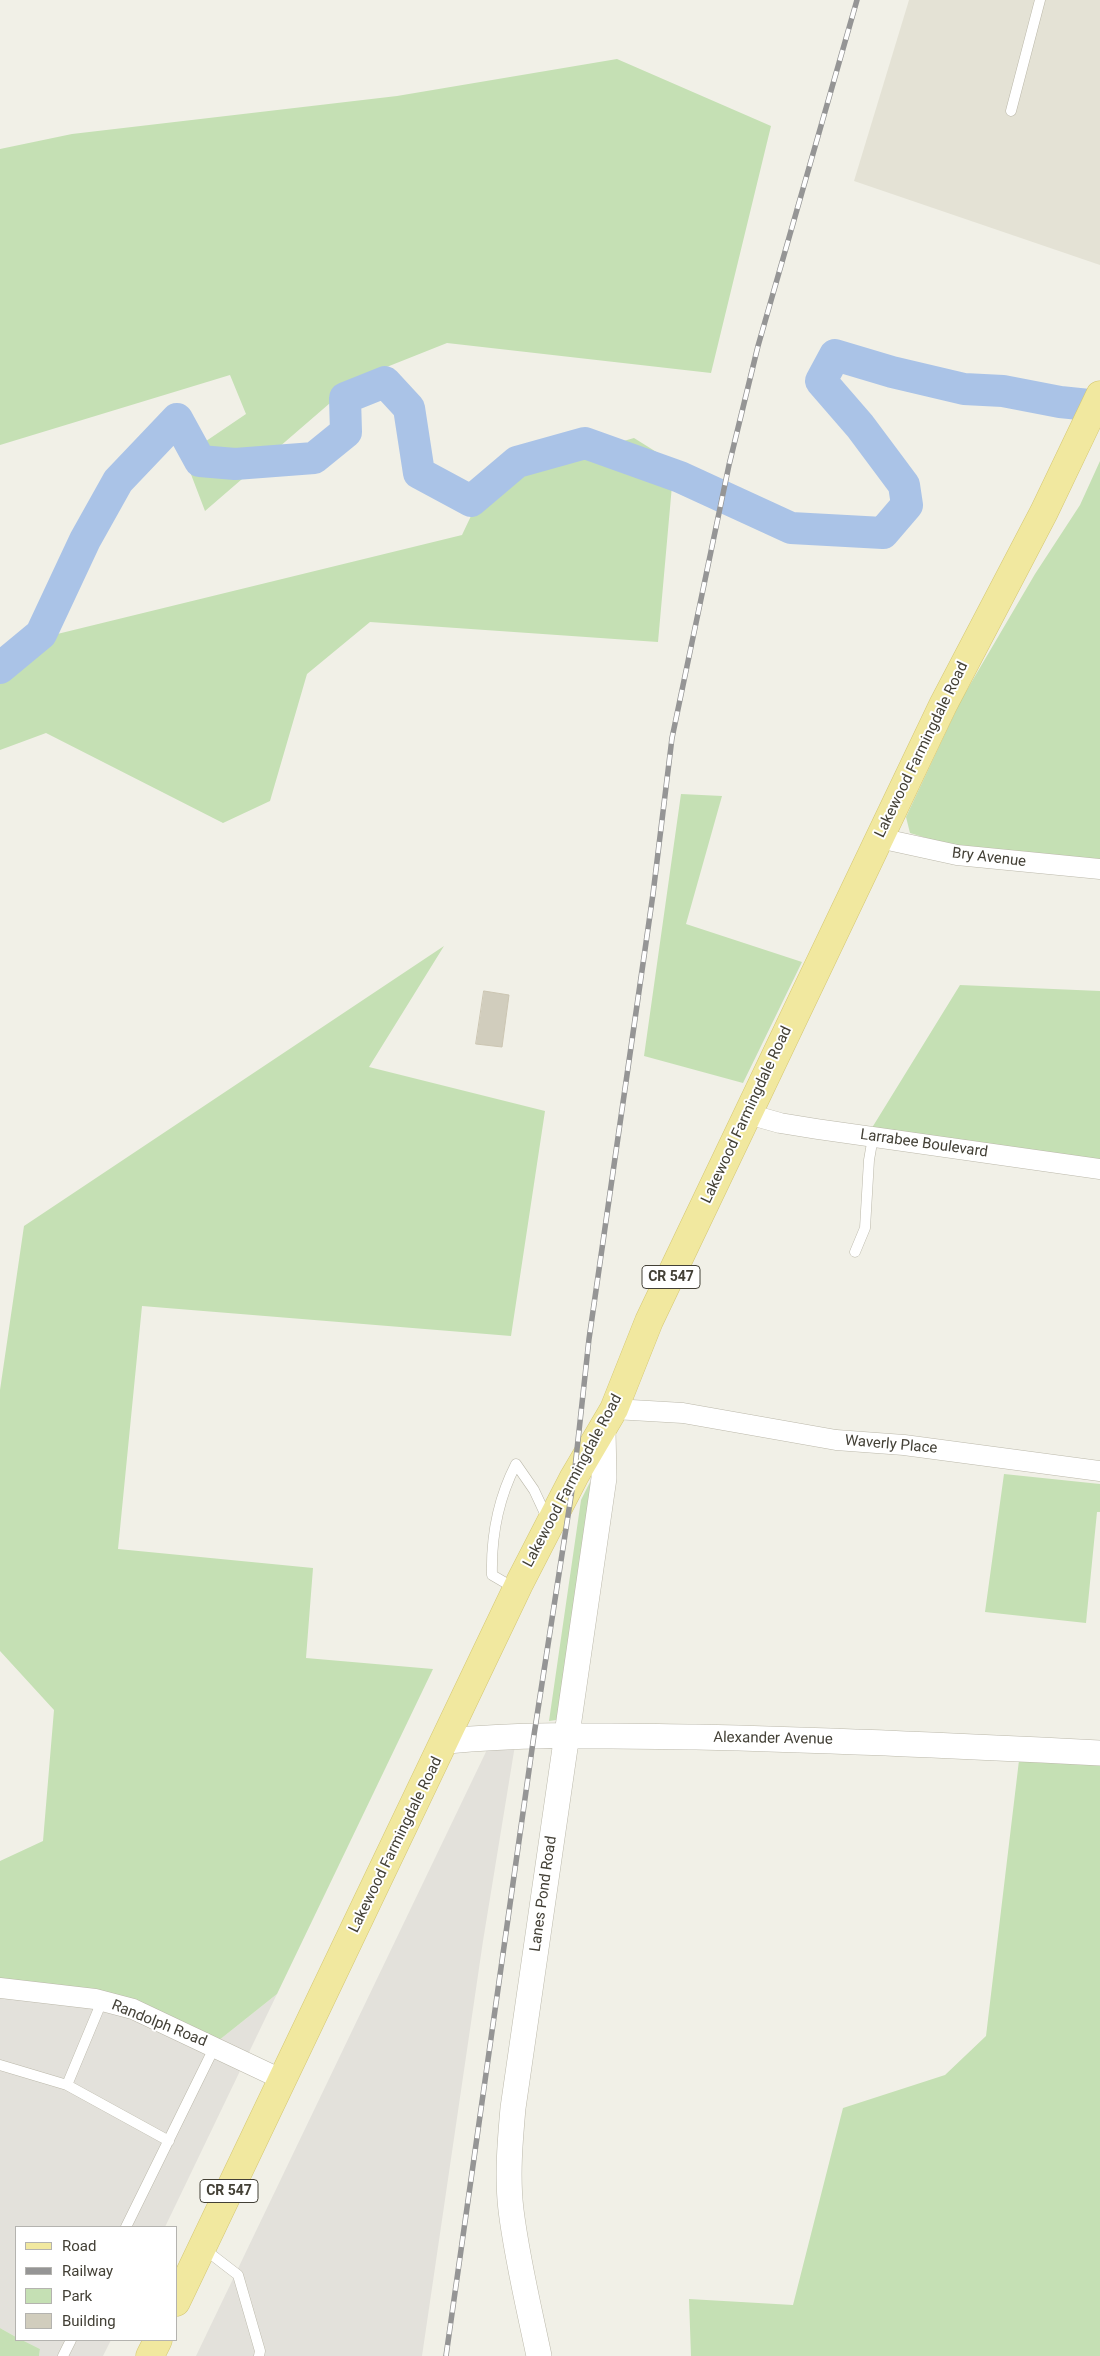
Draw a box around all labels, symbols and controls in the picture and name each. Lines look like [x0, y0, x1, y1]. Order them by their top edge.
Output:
street label: Lakewood Farmingdale Road [872, 659, 972, 841]
street label: Bry Avenue [951, 845, 1027, 871]
street label: Lakewood Farmingdale Road [698, 1024, 796, 1206]
street label: Larrabee Boulevard [859, 1126, 989, 1162]
road number: CR 547 [642, 1266, 700, 1288]
street label: Lakewood Farmingdale Road [520, 1391, 626, 1571]
street label: Waverly Place [844, 1432, 938, 1458]
street label: Alexander Avenue [713, 1729, 833, 1749]
street label: Lakewood Farmingdale Road [346, 1754, 446, 1936]
street label: Lanes Pond Road [527, 1835, 561, 1953]
street label: Randolph Road [109, 1997, 209, 2051]
road number: CR 547 [200, 2180, 258, 2202]
legend [15, 2226, 178, 2341]
text: Road [62, 2237, 96, 2255]
text: Railway [62, 2262, 113, 2280]
text: Park [62, 2287, 92, 2305]
text: Building [62, 2312, 116, 2330]

